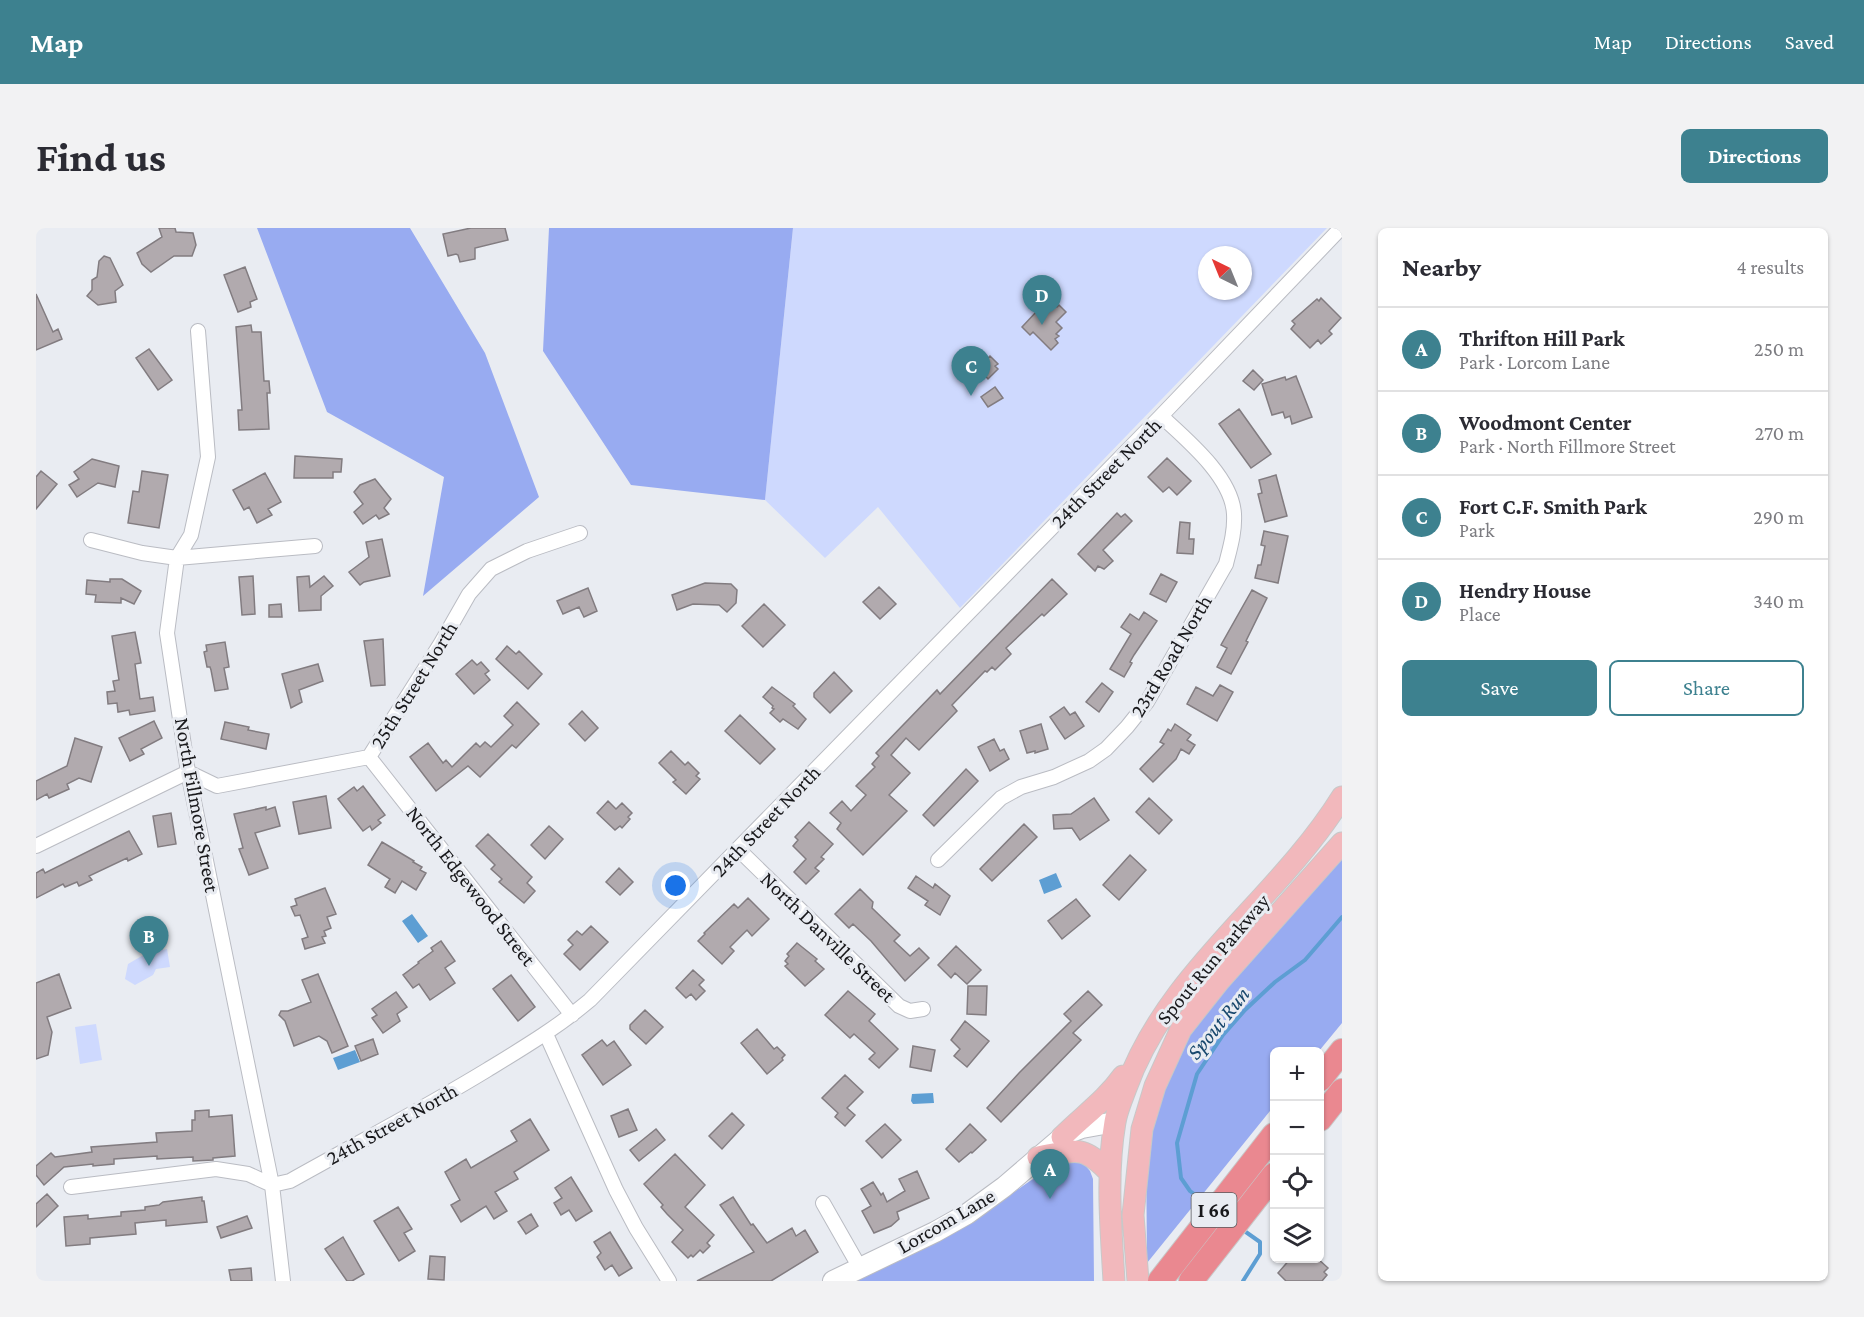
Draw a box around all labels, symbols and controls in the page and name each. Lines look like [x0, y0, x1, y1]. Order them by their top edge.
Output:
text: Map [30, 27, 83, 58]
text: Map [1594, 30, 1632, 54]
text: Directions [1665, 30, 1752, 54]
text: Saved [1785, 30, 1834, 54]
button: Directions [1681, 129, 1828, 183]
text: Find us [36, 133, 166, 180]
north arrow [1198, 246, 1252, 300]
text: Nearby [1402, 253, 1481, 282]
text: 4 results [1737, 256, 1804, 278]
pin: D [1022, 276, 1062, 325]
text: Thrifton Hill Park [1459, 326, 1625, 351]
text: A [1416, 338, 1427, 360]
text: 250 m [1754, 338, 1804, 360]
pin: C [952, 346, 990, 396]
text: Park · Lorcom Lane [1459, 351, 1610, 373]
text: Woodmont Center [1459, 410, 1631, 435]
street label: 24th Street North [1046, 413, 1166, 533]
text: B [1416, 422, 1427, 444]
text: 270 m [1755, 422, 1804, 444]
text: Park · North Fillmore Street [1459, 435, 1676, 457]
text: Fort C.F. Smith Park [1459, 494, 1647, 519]
text: C [1415, 506, 1428, 528]
text: 290 m [1753, 506, 1804, 528]
text: Park [1459, 519, 1495, 541]
text: Hendry House [1459, 578, 1591, 603]
text: D [1415, 590, 1428, 612]
text: 340 m [1753, 590, 1804, 612]
street label: 23rd Road North [1125, 591, 1217, 721]
text: Place [1459, 603, 1501, 625]
street label: 25th Street North [365, 617, 463, 753]
button: Save [1402, 660, 1597, 716]
button: Share [1609, 660, 1804, 716]
street label: North Fillmore Street [170, 716, 224, 895]
street label: 24th Street North [707, 760, 825, 882]
street label: North Edgewood Street [401, 801, 541, 971]
street label: North Danville Street [756, 867, 901, 1008]
your location [661, 871, 690, 900]
street label: Spout Run Parkway [1151, 889, 1275, 1029]
pin: B [130, 916, 168, 966]
water label: Spout Run [1181, 981, 1255, 1065]
map controls [1270, 1047, 1324, 1263]
button: + [1270, 1047, 1324, 1101]
street label: 24th Street North [322, 1078, 462, 1170]
button: − [1270, 1101, 1324, 1155]
pin: A [1030, 1150, 1070, 1199]
button: locate [1270, 1155, 1324, 1209]
street label: Lorcom Lane [893, 1183, 999, 1259]
road number: I 66 [1192, 1193, 1236, 1227]
button: layers [1270, 1209, 1324, 1263]

